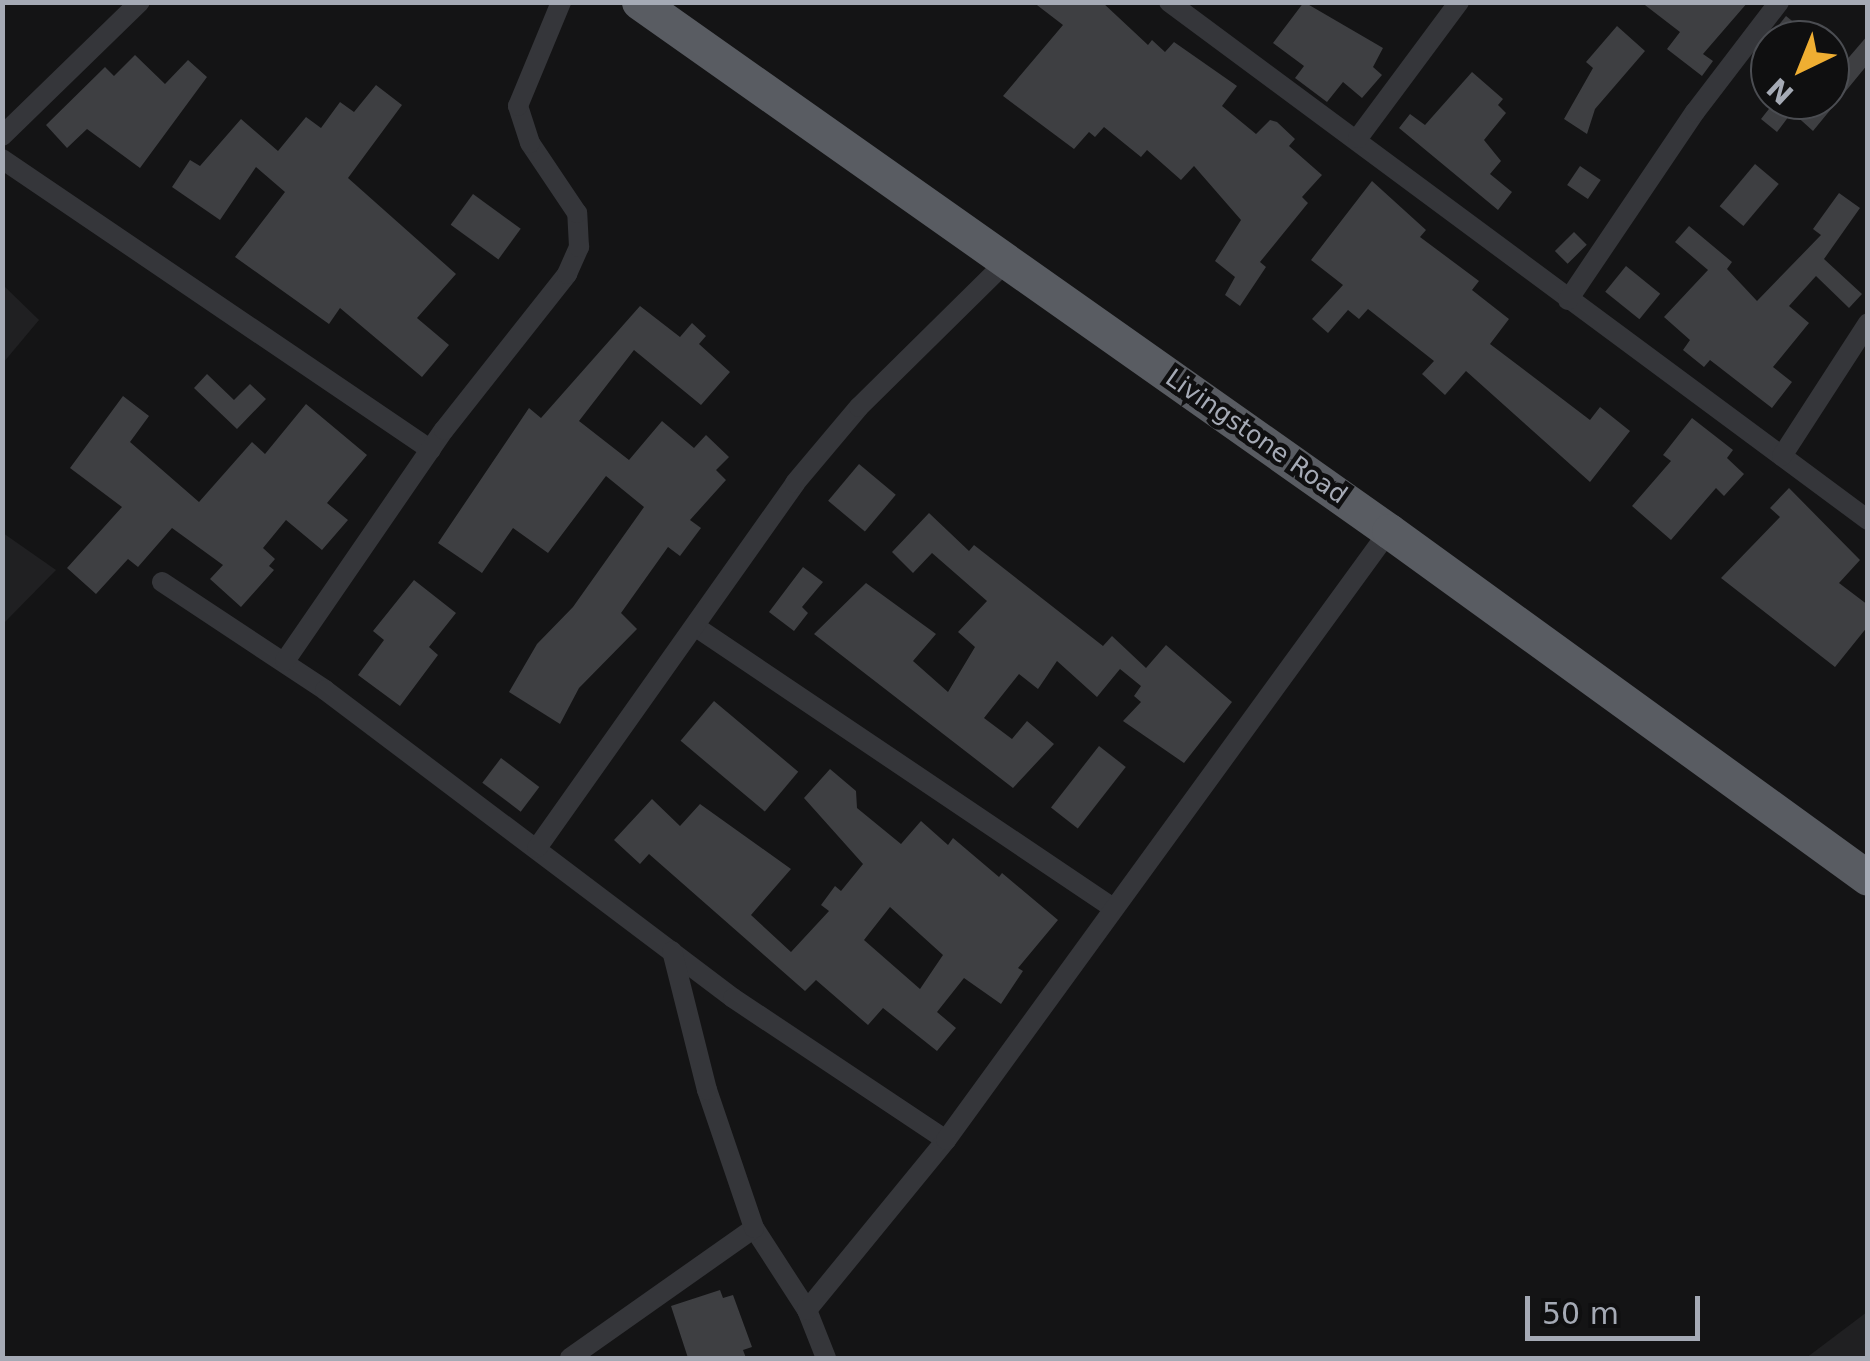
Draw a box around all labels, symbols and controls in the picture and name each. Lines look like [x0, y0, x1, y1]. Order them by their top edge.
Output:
north arrow [1750, 20, 1850, 120]
text: N [1761, 71, 1800, 111]
street label: Livingstone Road [1160, 363, 1352, 511]
scale bar [1530, 1276, 1705, 1338]
text: 50 m [1542, 1296, 1619, 1331]

